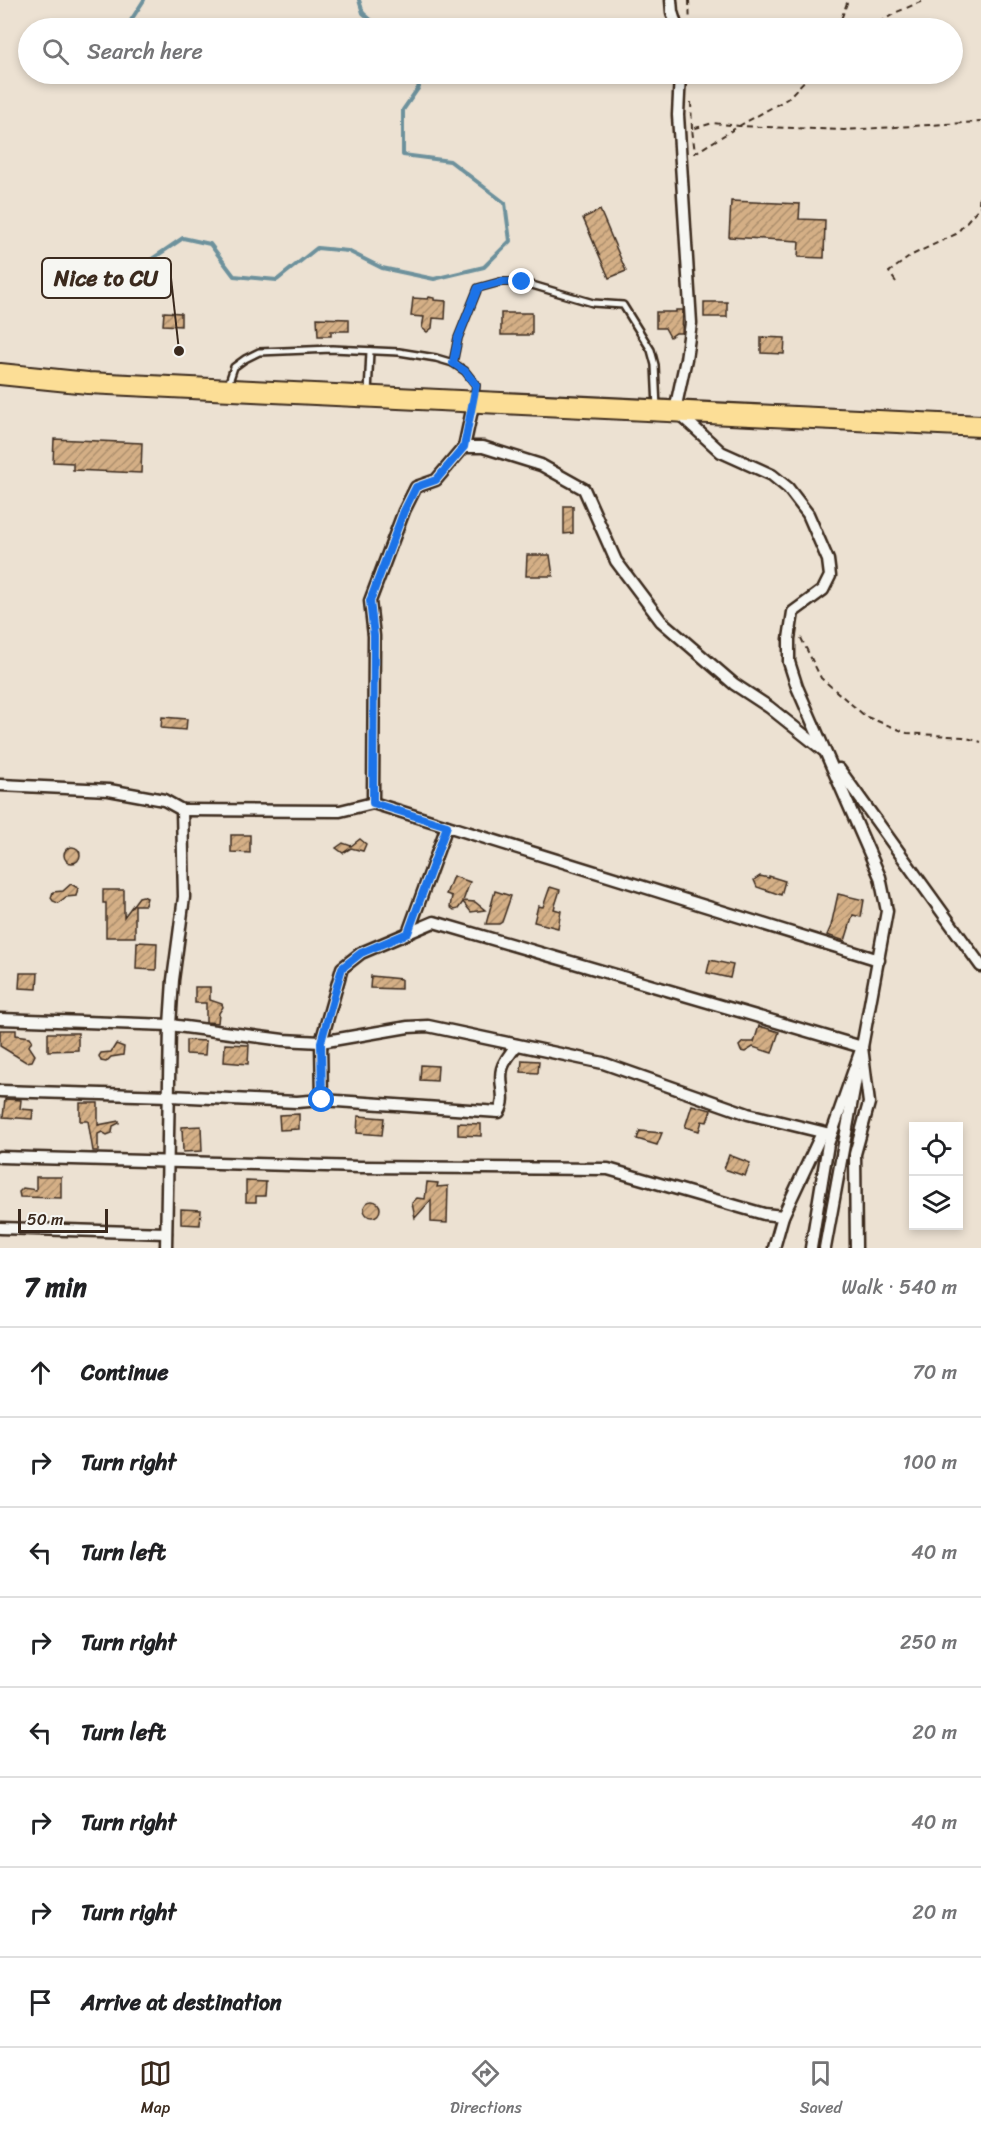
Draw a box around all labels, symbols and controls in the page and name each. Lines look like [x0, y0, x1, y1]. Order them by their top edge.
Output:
search box [18, 18, 963, 84]
text: Search here [87, 32, 203, 71]
icon: search [39, 35, 72, 68]
callout: Nice to CU [42, 258, 171, 298]
text: Nice to CU [53, 259, 159, 298]
route end [508, 268, 534, 294]
route start [308, 1086, 334, 1112]
map controls [909, 1122, 963, 1230]
button: locate [909, 1122, 963, 1176]
button: layers [909, 1176, 963, 1230]
text: 50 m [27, 1205, 63, 1234]
scale bar [18, 1206, 108, 1234]
text: 7 min [24, 1264, 87, 1310]
text: Walk · 540 m [842, 1270, 957, 1305]
text: Continue [81, 1353, 169, 1392]
text: 70 m [912, 1355, 957, 1390]
icon: ahead [24, 1356, 57, 1389]
text: Turn right [81, 1443, 176, 1482]
text: 100 m [903, 1445, 957, 1480]
icon: right [24, 1446, 57, 1479]
text: Turn left [81, 1533, 166, 1572]
text: 40 m [911, 1535, 957, 1570]
icon: left [24, 1536, 57, 1569]
text: Turn right [81, 1623, 176, 1662]
text: 250 m [900, 1625, 957, 1660]
icon: right [24, 1626, 57, 1659]
text: Turn left [81, 1713, 166, 1752]
text: 20 m [912, 1715, 957, 1750]
icon: left [24, 1716, 57, 1749]
text: Turn right [81, 1803, 176, 1842]
text: 40 m [911, 1805, 957, 1840]
icon: right [24, 1806, 57, 1839]
text: Turn right [81, 1893, 176, 1932]
text: 20 m [912, 1895, 957, 1930]
icon: right [24, 1896, 57, 1929]
text: Arrive at destination [81, 1983, 282, 2022]
icon: arrive [24, 1986, 57, 2019]
tab: Map [139, 2057, 172, 2122]
tab: Directions [450, 2057, 522, 2122]
tab: Saved [800, 2057, 842, 2122]

